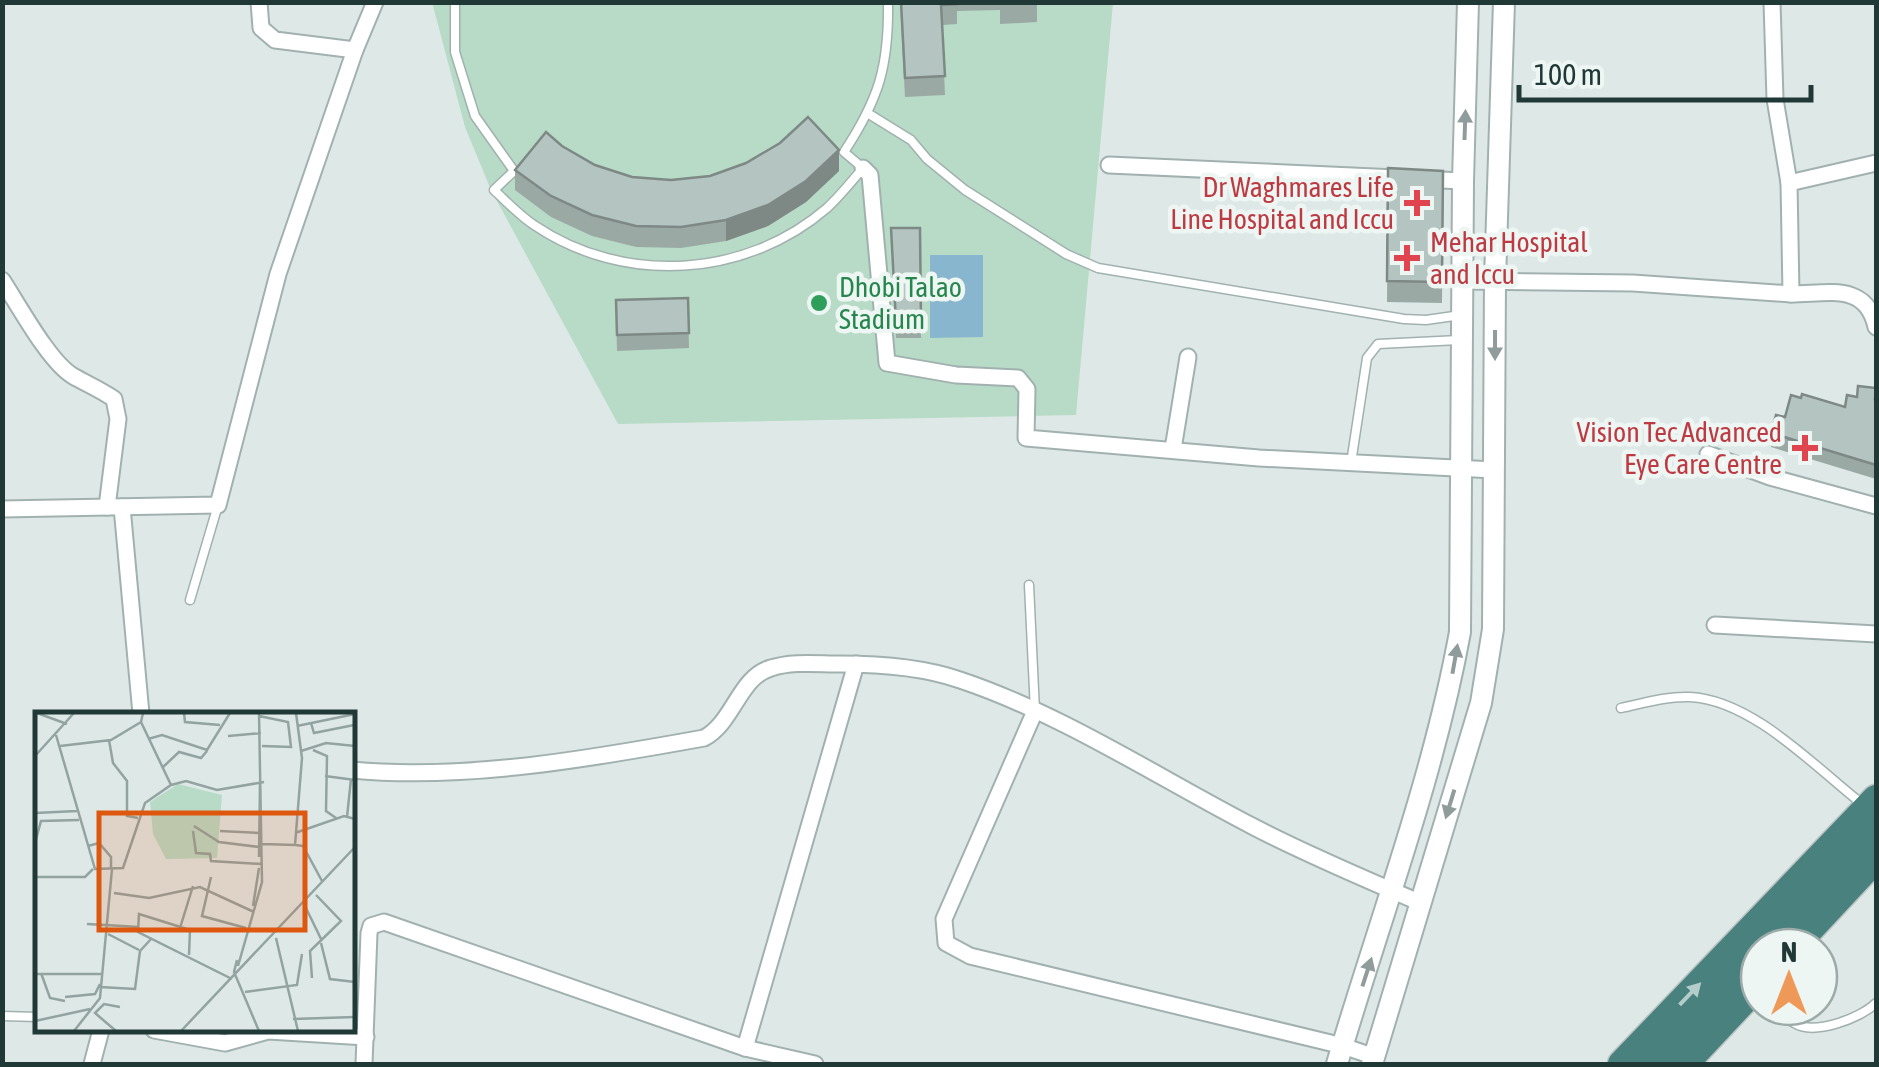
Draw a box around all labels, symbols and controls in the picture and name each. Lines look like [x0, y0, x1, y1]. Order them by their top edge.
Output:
scale bar [1519, 40, 1812, 102]
text: 100 m [1534, 57, 1602, 91]
one-way arrow [1457, 108, 1473, 140]
place label: Dr Waghmares Life Line Hospital and Iccu [1170, 171, 1394, 235]
marker: Dr Waghmares Life Line Hospital and Iccu [1404, 190, 1430, 216]
place label: Mehar Hospital and Iccu [1430, 226, 1588, 290]
marker: Mehar Hospital and Iccu [1394, 245, 1420, 271]
place label: Dhobi Talao Stadium [839, 271, 962, 335]
marker: Dhobi Talao Stadium [808, 292, 830, 314]
one-way arrow [1487, 329, 1503, 361]
place label: Vision Tec Advanced Eye Care Centre [1577, 416, 1782, 480]
marker: Vision Tec Advanced Eye Care Centre [1792, 435, 1818, 461]
one-way arrow [1448, 643, 1464, 674]
inset map [35, 712, 355, 1032]
one-way arrow [1442, 790, 1457, 820]
north arrow [1739, 927, 1839, 1027]
text: N [1781, 936, 1797, 968]
one-way arrow [1360, 956, 1375, 986]
one-way arrow [1678, 982, 1701, 1006]

